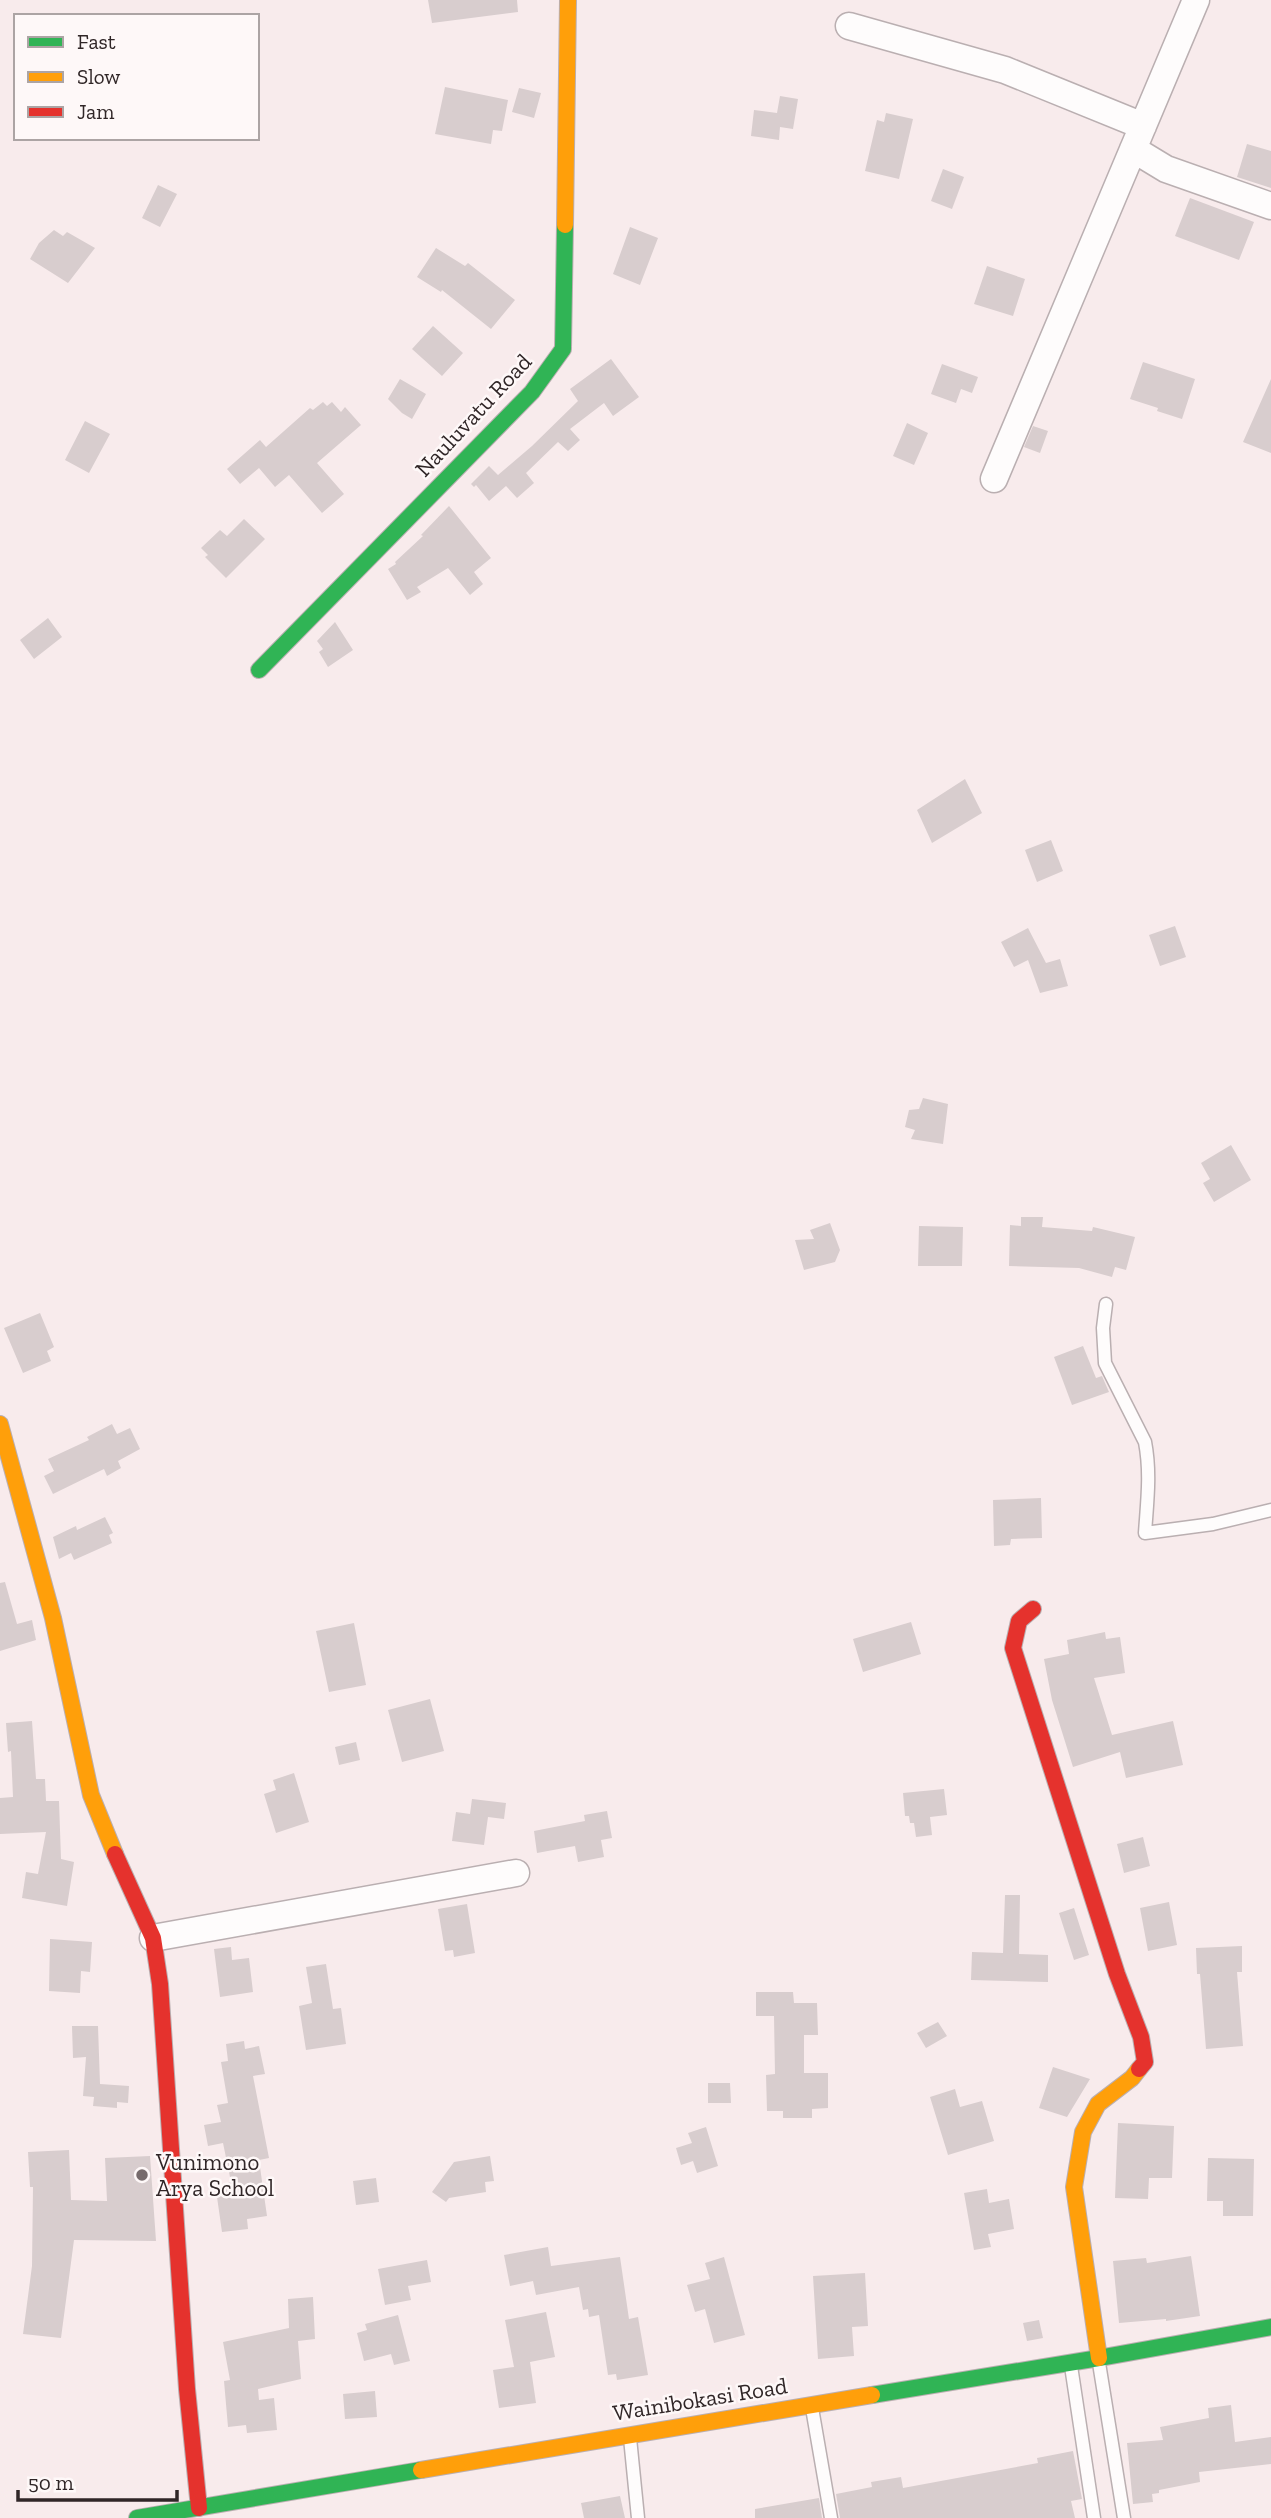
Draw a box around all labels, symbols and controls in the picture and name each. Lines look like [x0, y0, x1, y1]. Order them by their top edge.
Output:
legend [14, 14, 259, 140]
text: Fast [77, 29, 116, 54]
text: Slow [77, 64, 120, 89]
text: Jam [77, 99, 114, 124]
street label: Nauluvatu Road [409, 347, 537, 482]
place label: Vunimono Arya School [155, 2148, 274, 2202]
marker: Vunimono Arya School [134, 2167, 150, 2183]
street label: Wainibokasi Road [611, 2371, 789, 2427]
scale bar [18, 2458, 177, 2502]
text: 50 m [28, 2470, 74, 2495]

